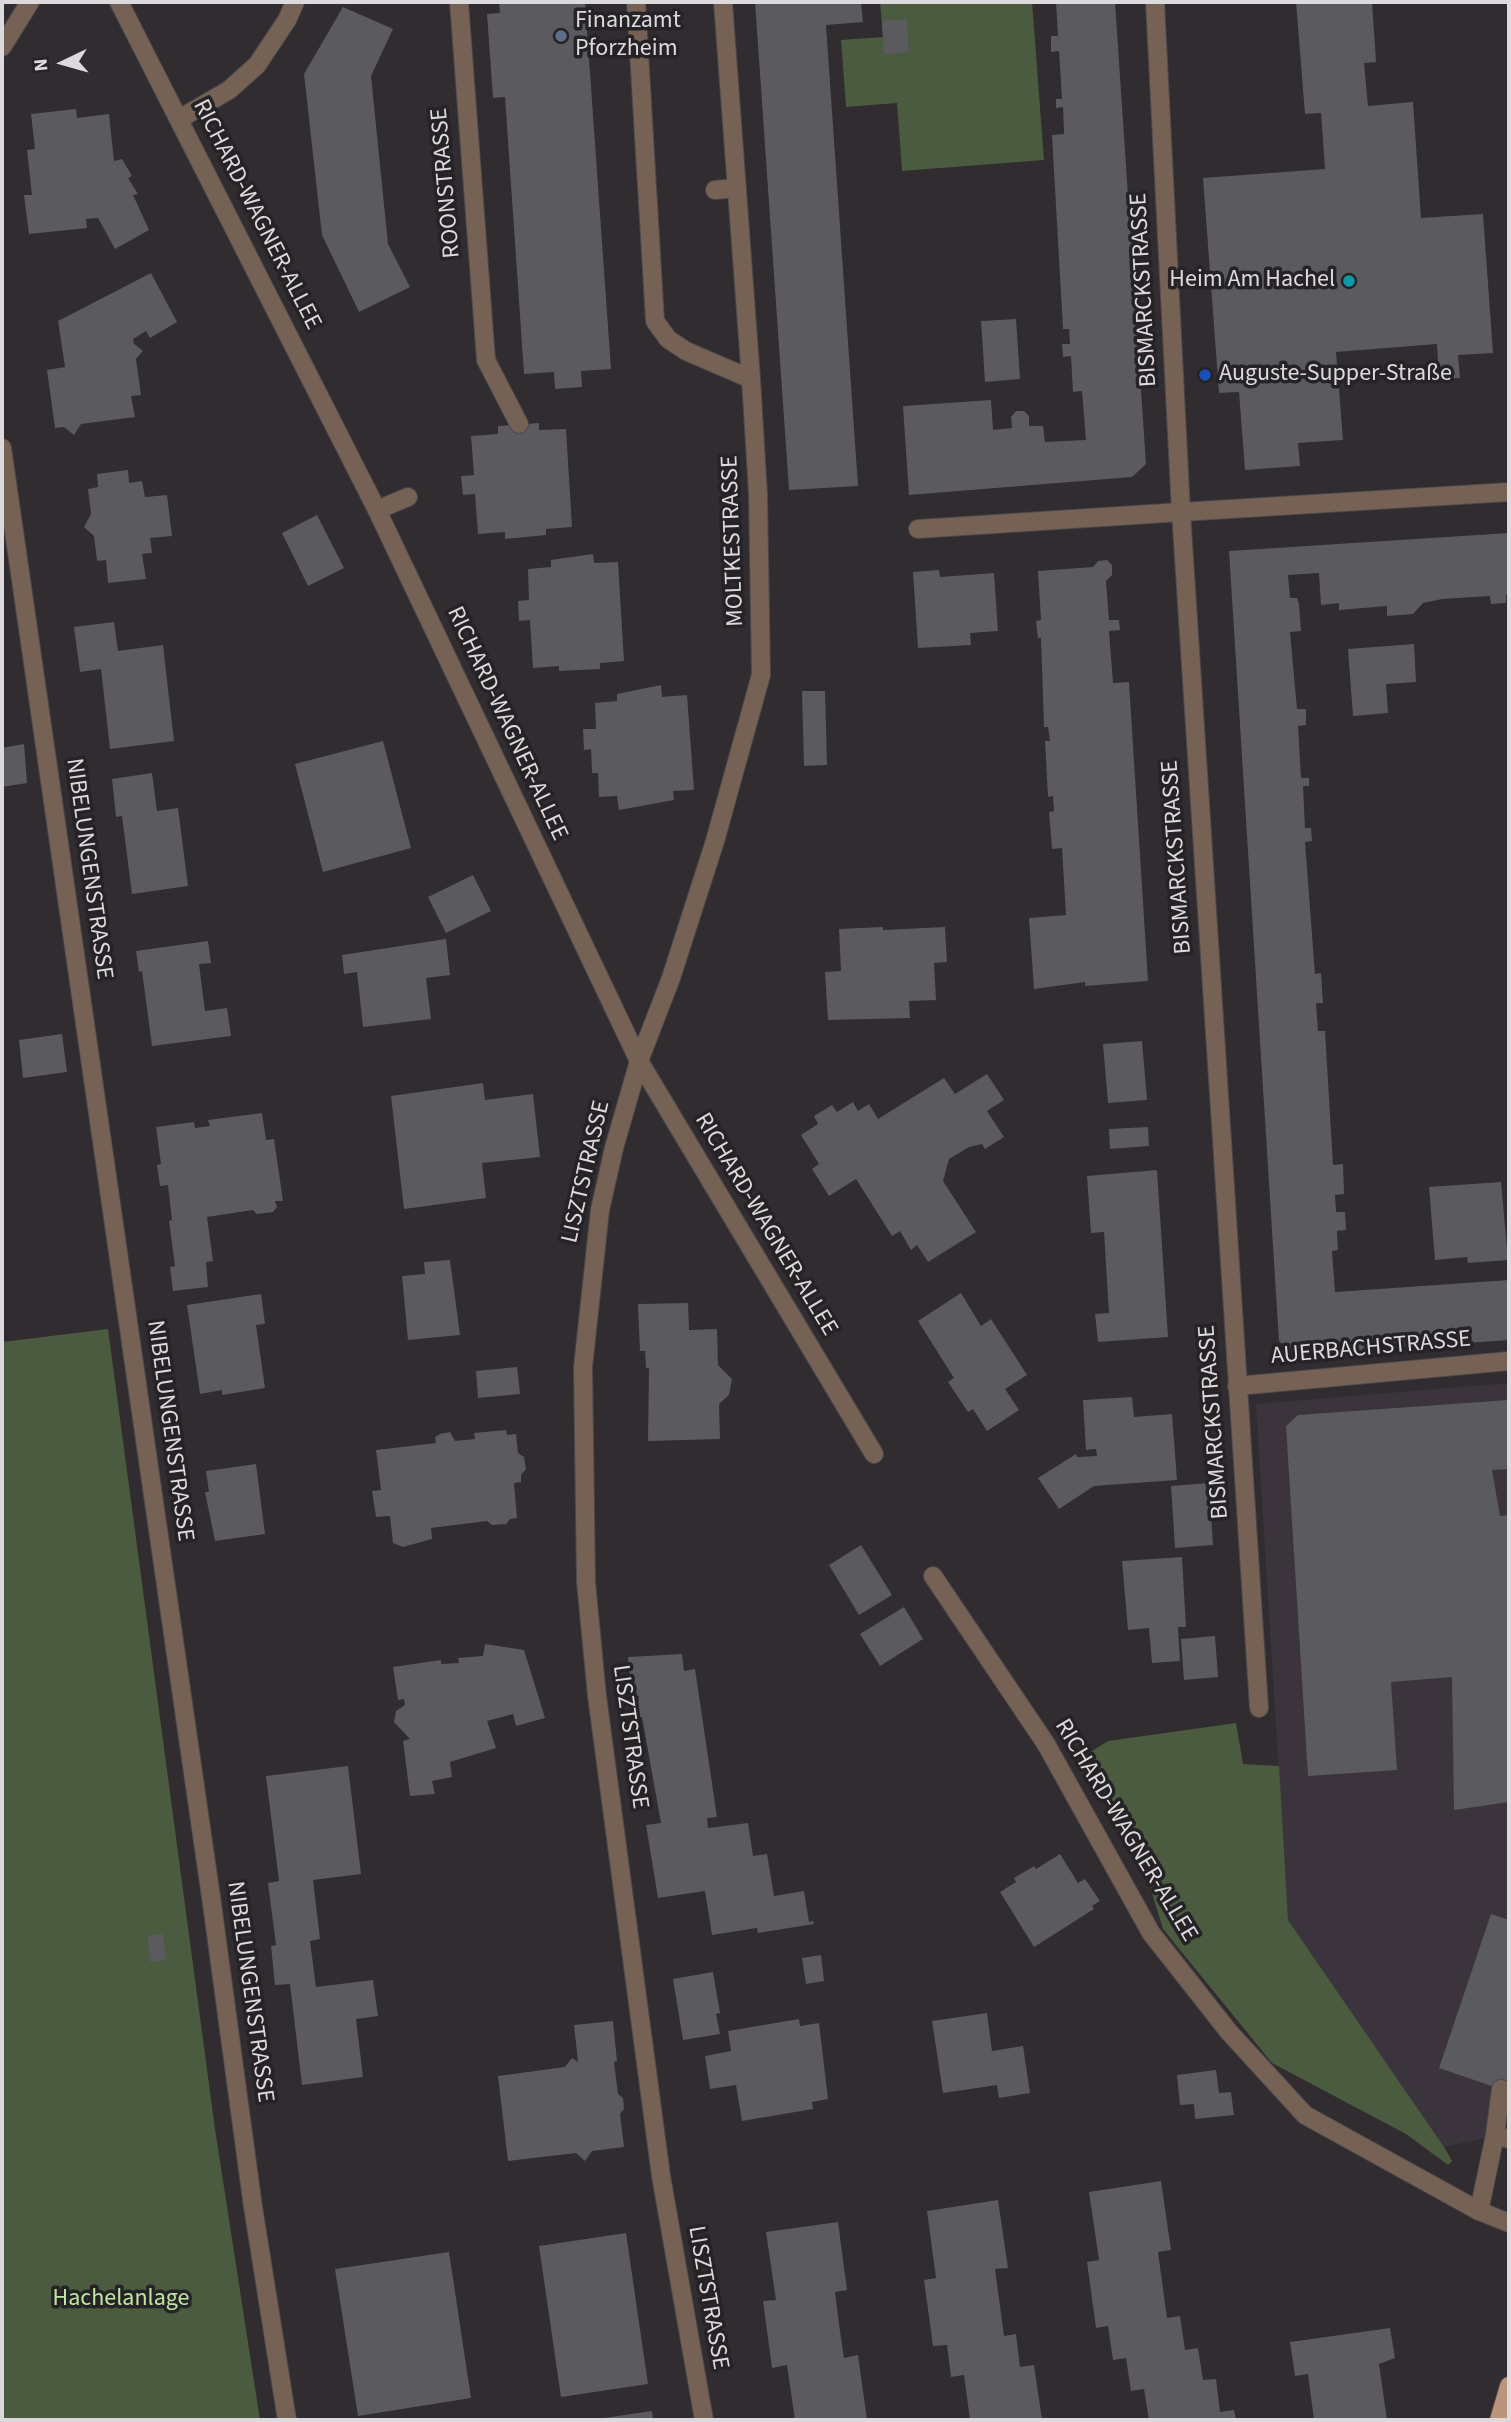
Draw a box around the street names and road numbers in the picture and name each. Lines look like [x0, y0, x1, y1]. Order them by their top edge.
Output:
street label: RICHARD-WAGNER-ALLEE [185, 95, 327, 335]
street label: ROONSTRASSE [426, 107, 468, 259]
street label: BISMARCKSTRASSE [1126, 192, 1164, 388]
street label: MOLTKESTRASSE [717, 455, 751, 627]
street label: RICHARD-WAGNER-ALLEE [439, 603, 573, 845]
street label: NIBELUNGENSTRASSE [58, 756, 118, 982]
street label: BISMARCKSTRASSE [1157, 759, 1199, 955]
street label: LISZTSTRASSE [557, 1098, 617, 1246]
street label: RICHARD-WAGNER-ALLEE [687, 1108, 843, 1342]
street label: NIBELUNGENSTRASSE [139, 1318, 199, 1544]
street label: BISMARCKSTRASSE [1194, 1324, 1236, 1520]
street label: AUERBACHSTRASSE [1270, 1326, 1472, 1372]
street label: LISZTSTRASSE [605, 1663, 653, 1811]
street label: RICHARD-WAGNER-ALLEE [1047, 1714, 1203, 1948]
street label: NIBELUNGENSTRASSE [219, 1879, 279, 2105]
street label: LISZTSTRASSE [680, 2224, 734, 2372]

